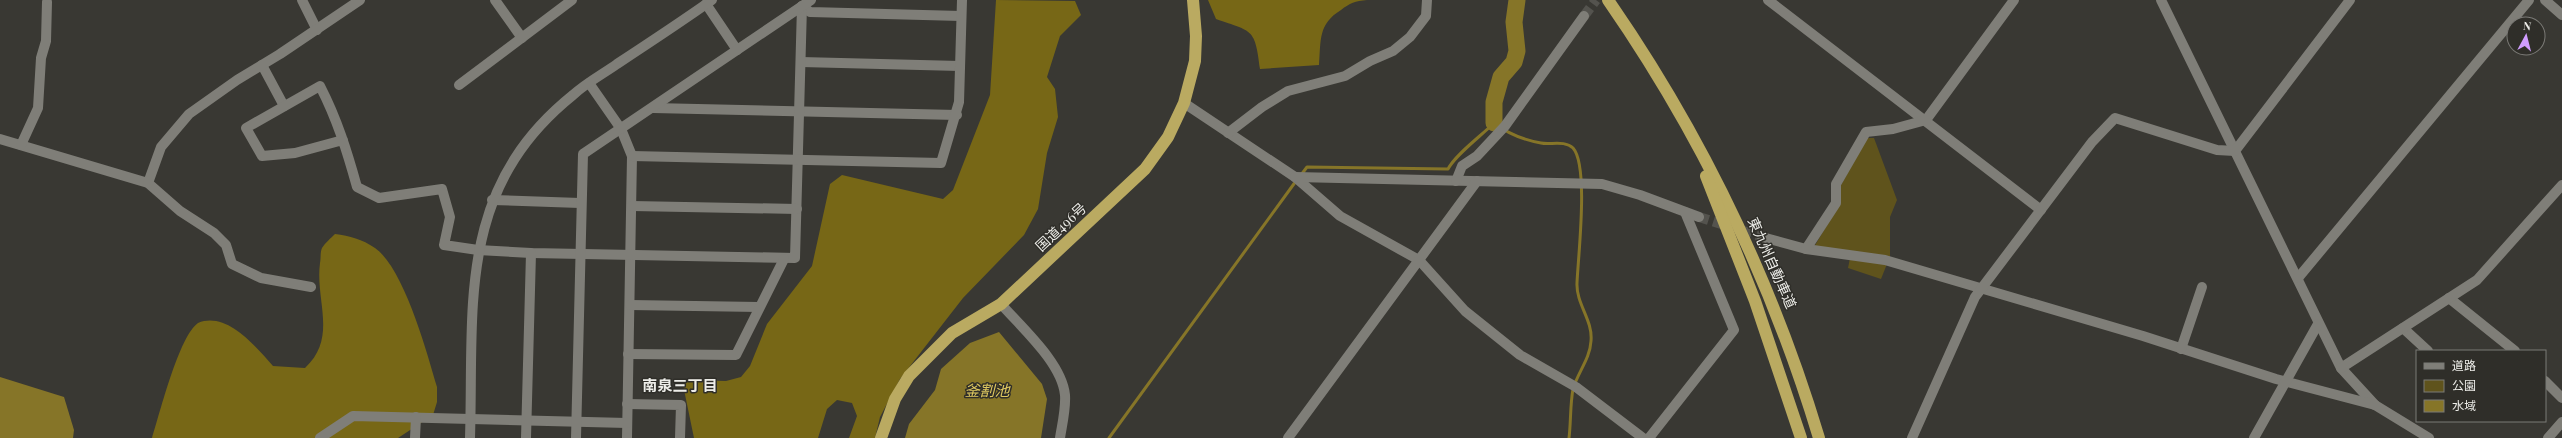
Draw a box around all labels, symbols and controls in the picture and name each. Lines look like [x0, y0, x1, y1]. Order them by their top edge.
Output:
north arrow [2506, 16, 2546, 56]
text: N [2522, 18, 2532, 34]
street label: 国道496号 [1031, 198, 1090, 255]
street label: 東九州自動車道 [1744, 214, 1801, 311]
legend [2416, 350, 2546, 422]
text: 道路 [2452, 357, 2476, 373]
district label: 南泉三丁目 [642, 375, 718, 395]
text: 公園 [2452, 377, 2476, 393]
water label: 釜割池 [964, 380, 1011, 400]
text: 水域 [2452, 397, 2476, 413]

